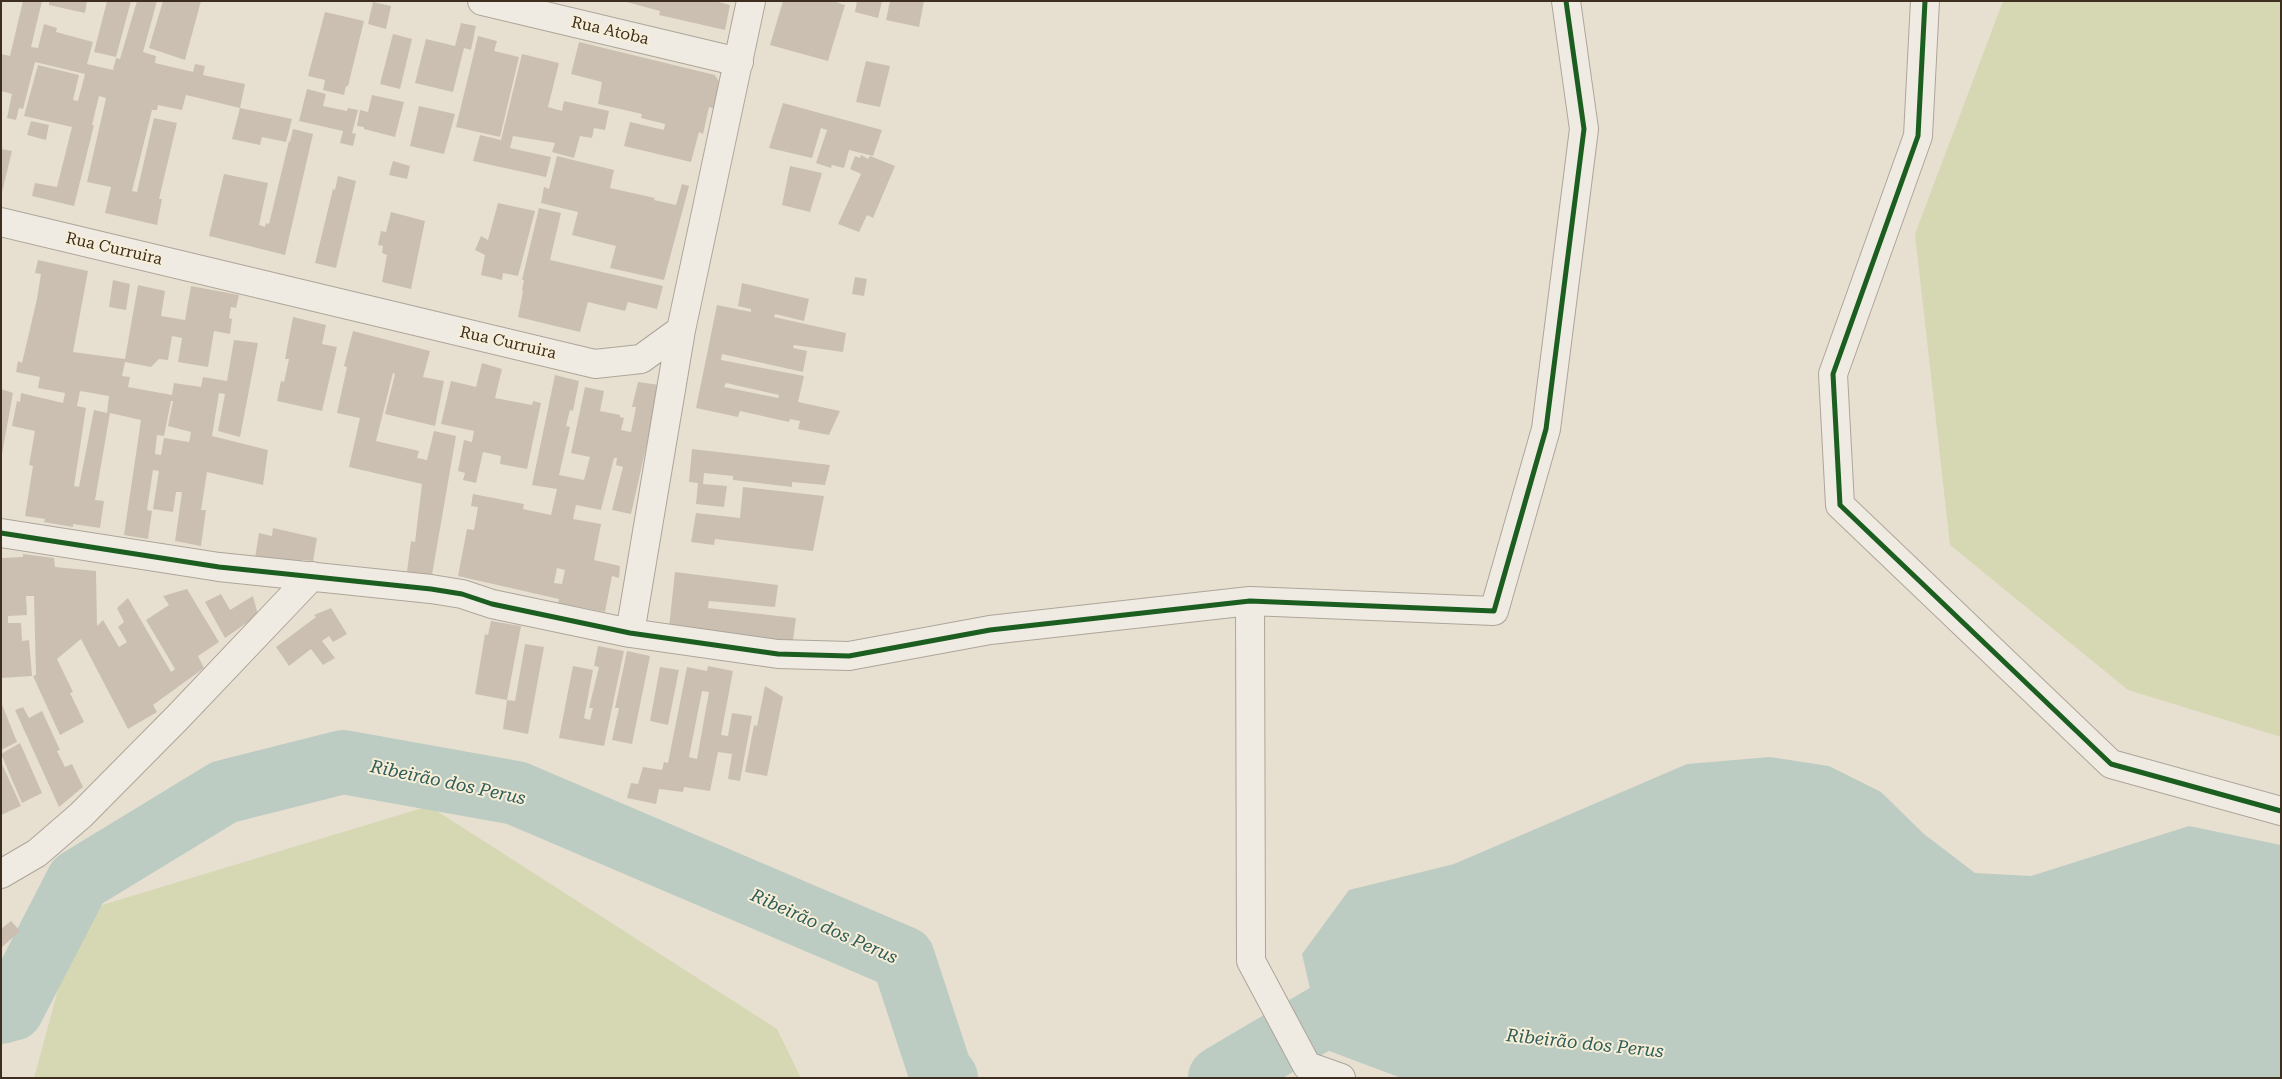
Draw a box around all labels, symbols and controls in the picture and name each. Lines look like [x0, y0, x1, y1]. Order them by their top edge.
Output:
street label: Rua Atoba [569, 13, 651, 49]
street label: Rua Curruira [64, 229, 164, 269]
street label: Rua Curruira [458, 323, 558, 363]
water label: Ribeirão dos Perus [368, 756, 528, 810]
water label: Ribeirão dos Perus [747, 885, 901, 969]
water label: Ribeirão dos Perus [1505, 1025, 1665, 1063]

